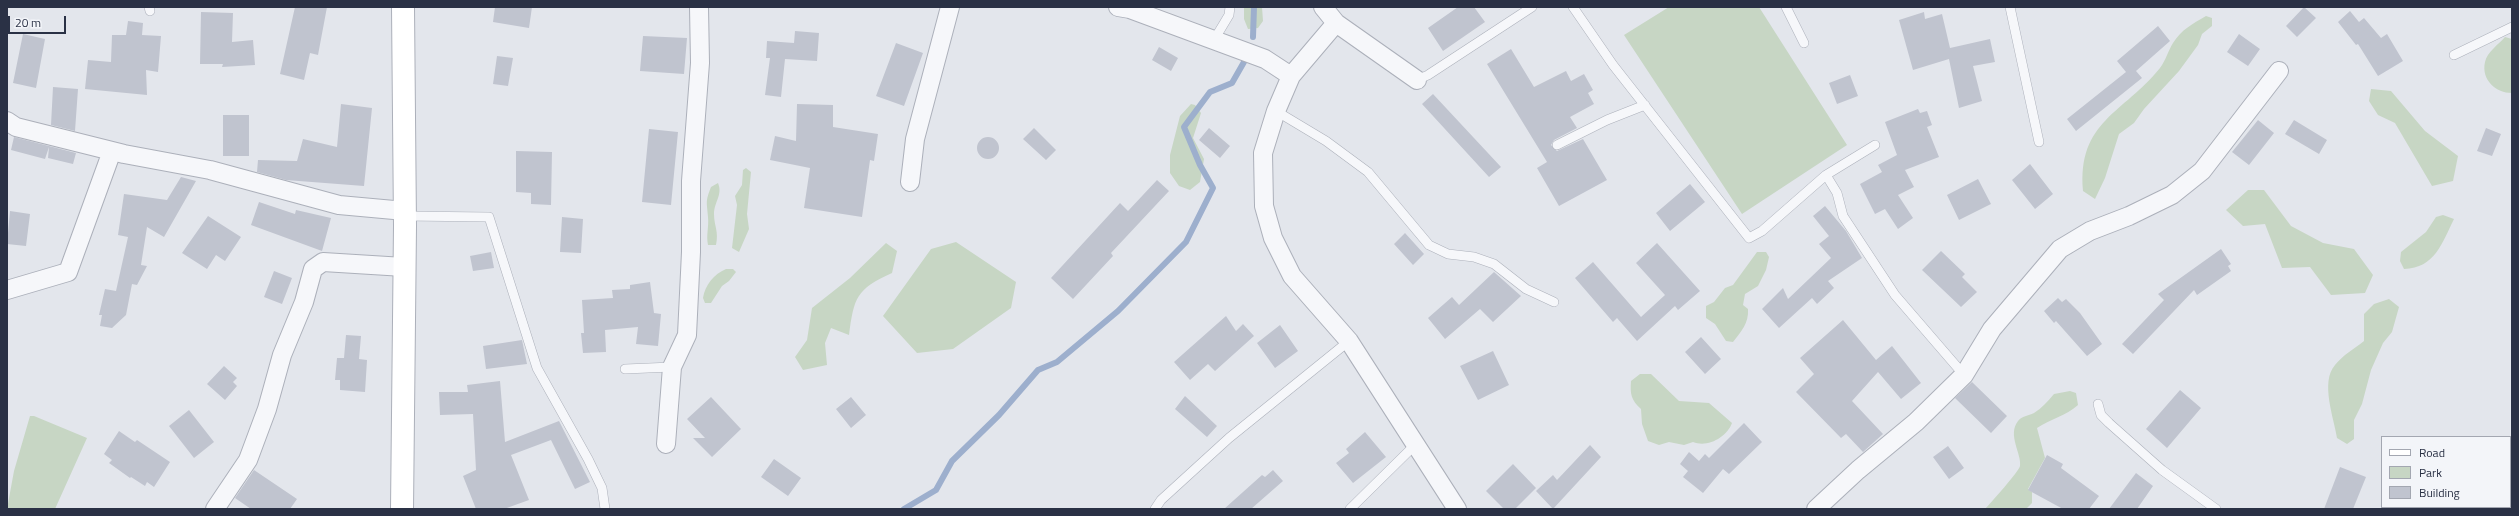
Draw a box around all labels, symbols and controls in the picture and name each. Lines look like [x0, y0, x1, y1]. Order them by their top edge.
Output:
scale bar [10, 8, 68, 34]
text: 20 m [15, 13, 41, 32]
legend [2381, 436, 2511, 508]
text: Road [2419, 443, 2445, 462]
text: Park [2419, 463, 2442, 482]
text: Building [2419, 483, 2460, 502]

